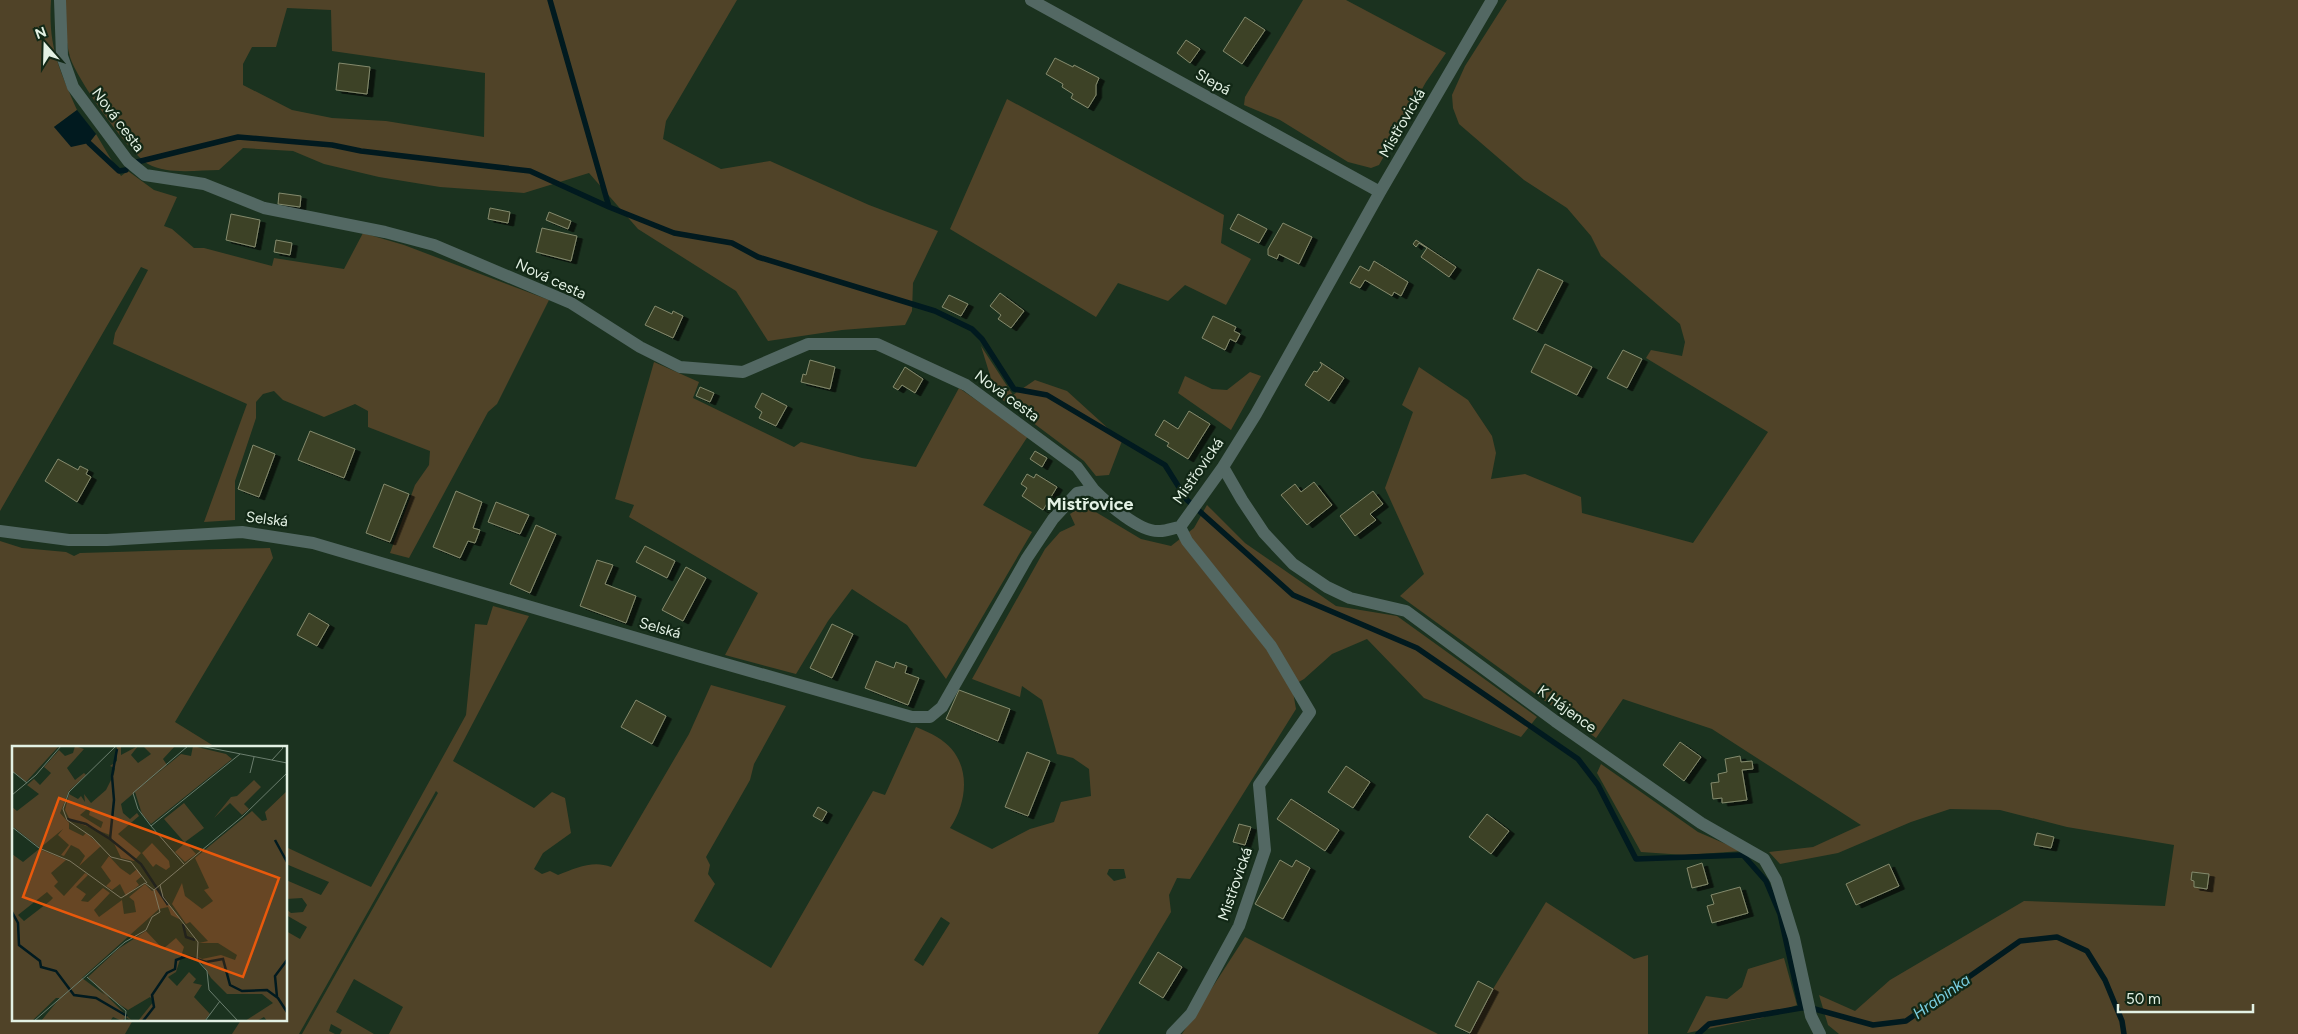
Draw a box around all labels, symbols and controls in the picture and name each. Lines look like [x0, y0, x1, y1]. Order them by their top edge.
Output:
north arrow [20, 20, 70, 70]
text: N [33, 23, 49, 43]
street label: Slepá [1192, 65, 1234, 99]
street label: Nová cesta [88, 84, 148, 156]
street label: Mistřovická [1375, 85, 1429, 161]
street label: Nová cesta [513, 255, 589, 303]
street label: Nová cesta [971, 366, 1043, 426]
street label: Mistřovická [1169, 434, 1227, 508]
district label: Mistřovice [1046, 493, 1134, 515]
street label: Selská [245, 507, 289, 531]
street label: Selská [637, 613, 683, 643]
street label: K Hájence [1534, 682, 1600, 736]
inset map [12, 746, 288, 1022]
street label: Mistřovická [1214, 845, 1256, 923]
water label: Hrabinka [1909, 970, 1974, 1023]
scale bar [2118, 982, 2253, 1014]
text: 50 m [2126, 990, 2161, 1008]

